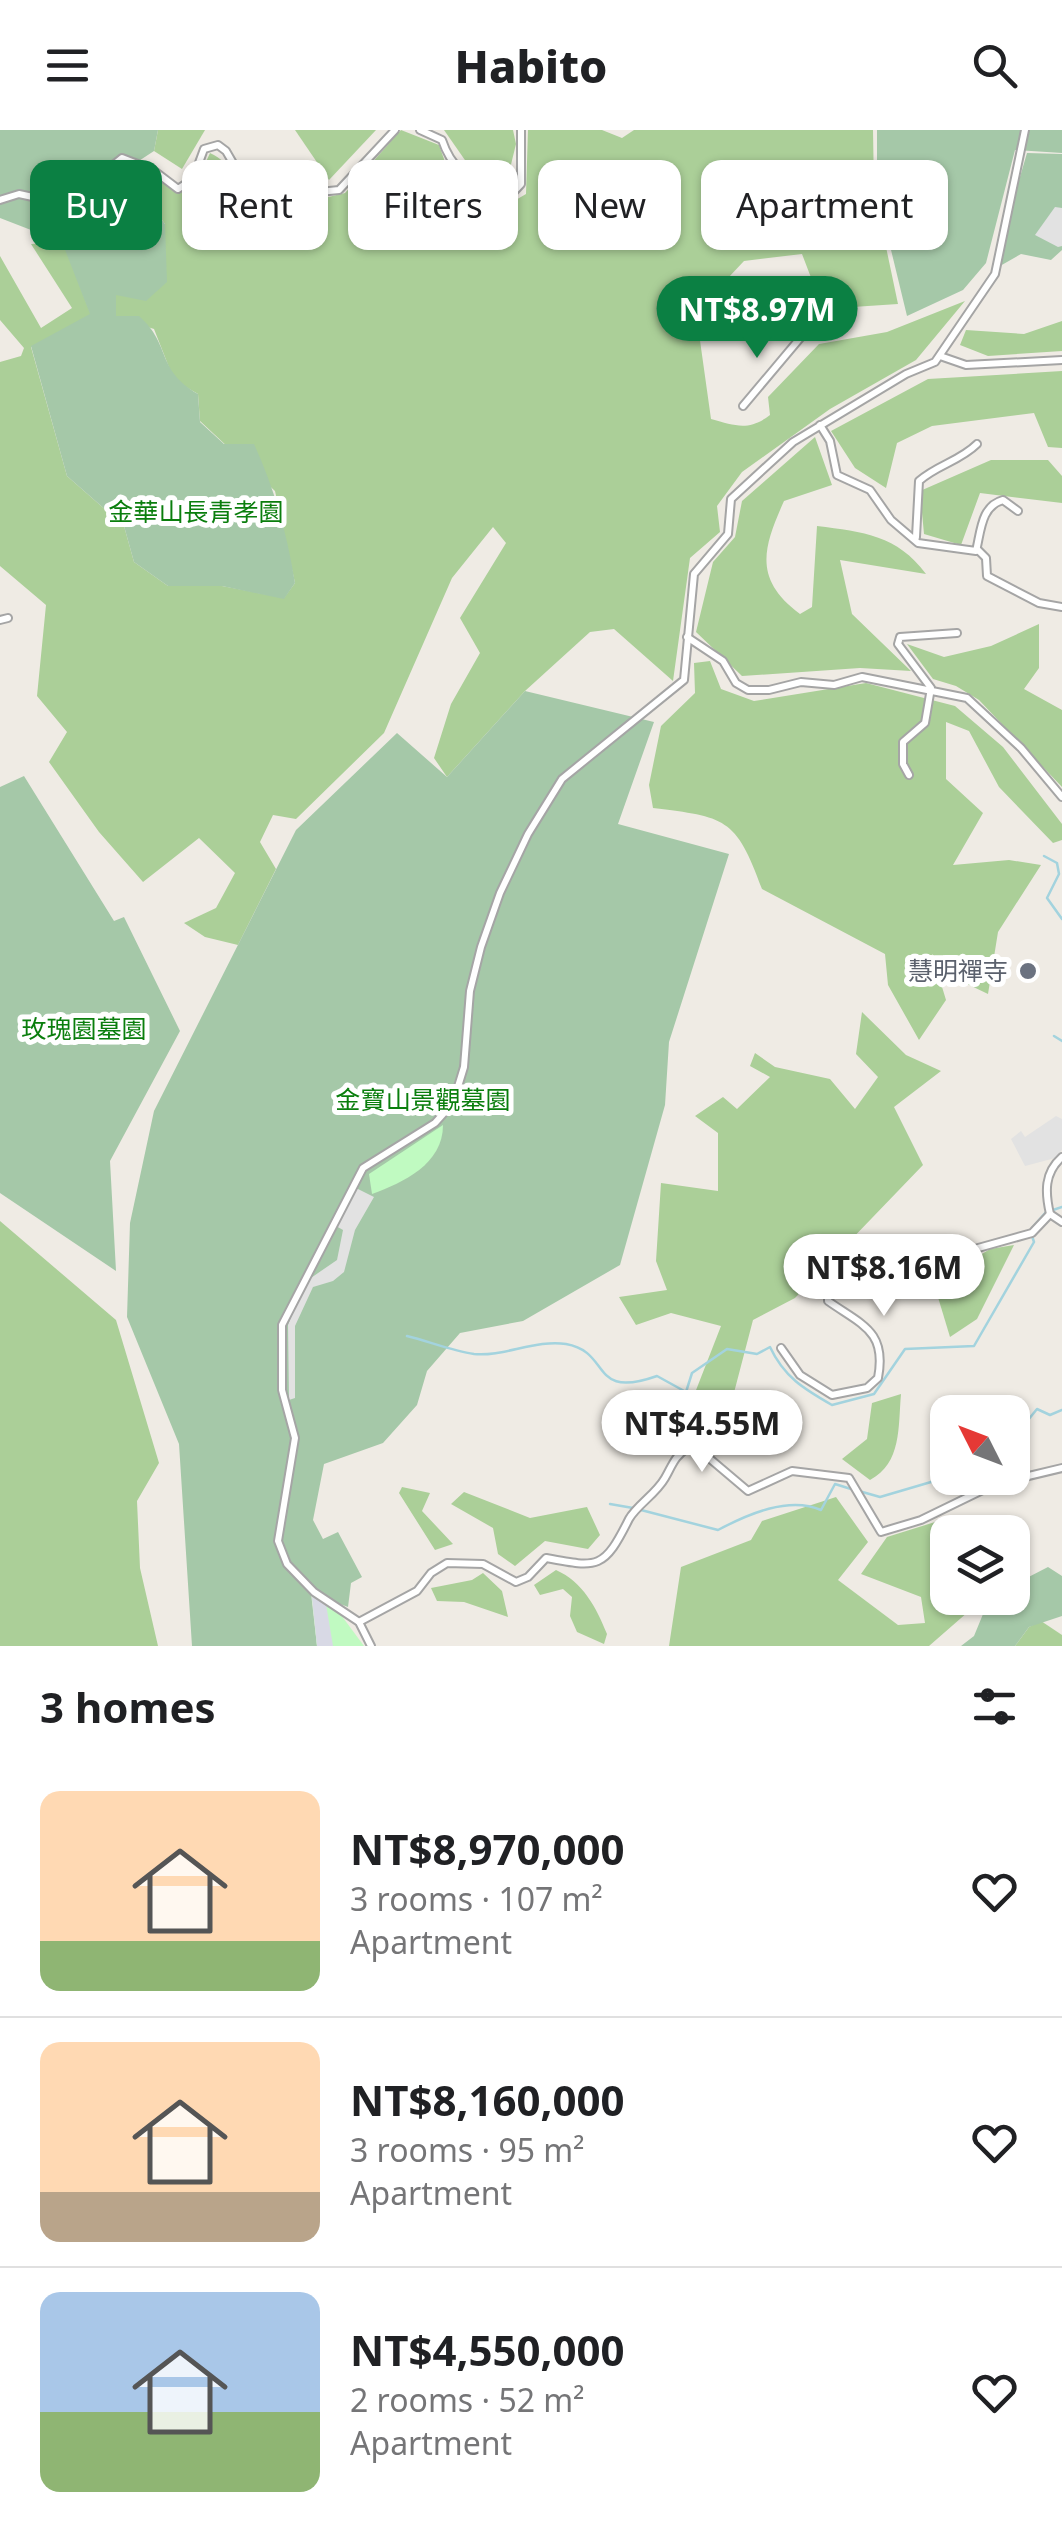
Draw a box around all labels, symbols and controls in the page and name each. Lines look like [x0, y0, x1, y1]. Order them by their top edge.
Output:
text: Habito [455, 35, 607, 96]
icon: menu [40, 38, 95, 93]
icon: search [967, 38, 1022, 93]
chip: Buy [30, 160, 162, 250]
chip: Rent [182, 160, 328, 250]
chip: Filters [348, 160, 518, 250]
chip: New [538, 160, 681, 250]
chip: Apartment [701, 160, 948, 250]
pin: NT$8.97M [654, 276, 860, 361]
text: NT$8.97M [679, 287, 835, 330]
park label: 金華山長青孝園 [108, 494, 284, 528]
place label: 慧明禪寺 [908, 953, 1008, 987]
marker: 慧明禪寺 [1017, 960, 1039, 982]
park label: 玫瑰園墓園 [21, 1011, 147, 1045]
park label: 金寶山景觀墓園 [335, 1082, 511, 1116]
pin: NT$8.16M [781, 1234, 987, 1319]
text: NT$8.16M [806, 1245, 962, 1288]
pin: NT$4.55M [599, 1390, 805, 1475]
north arrow [930, 1395, 1030, 1495]
map controls [930, 1395, 1030, 1615]
text: NT$4.55M [624, 1401, 780, 1444]
button: layers [930, 1515, 1030, 1615]
text: 3 homes [40, 1678, 216, 1735]
icon: filters [967, 1679, 1022, 1734]
text: NT$8,970,000 [350, 1820, 625, 1877]
icon: home [120, 1831, 240, 1951]
icon: heart [967, 1864, 1022, 1919]
text: 3 rooms · 107 m² [350, 1877, 603, 1920]
text: Apartment [350, 1920, 512, 1963]
text: NT$8,160,000 [350, 2071, 625, 2128]
icon: home [120, 2082, 240, 2202]
icon: heart [967, 2115, 1022, 2170]
text: 3 rooms · 95 m² [350, 2128, 584, 2171]
text: Apartment [350, 2171, 512, 2214]
text: NT$4,550,000 [350, 2321, 625, 2378]
icon: home [120, 2332, 240, 2452]
icon: heart [967, 2365, 1022, 2420]
text: 2 rooms · 52 m² [350, 2378, 584, 2421]
text: Apartment [350, 2421, 512, 2464]

